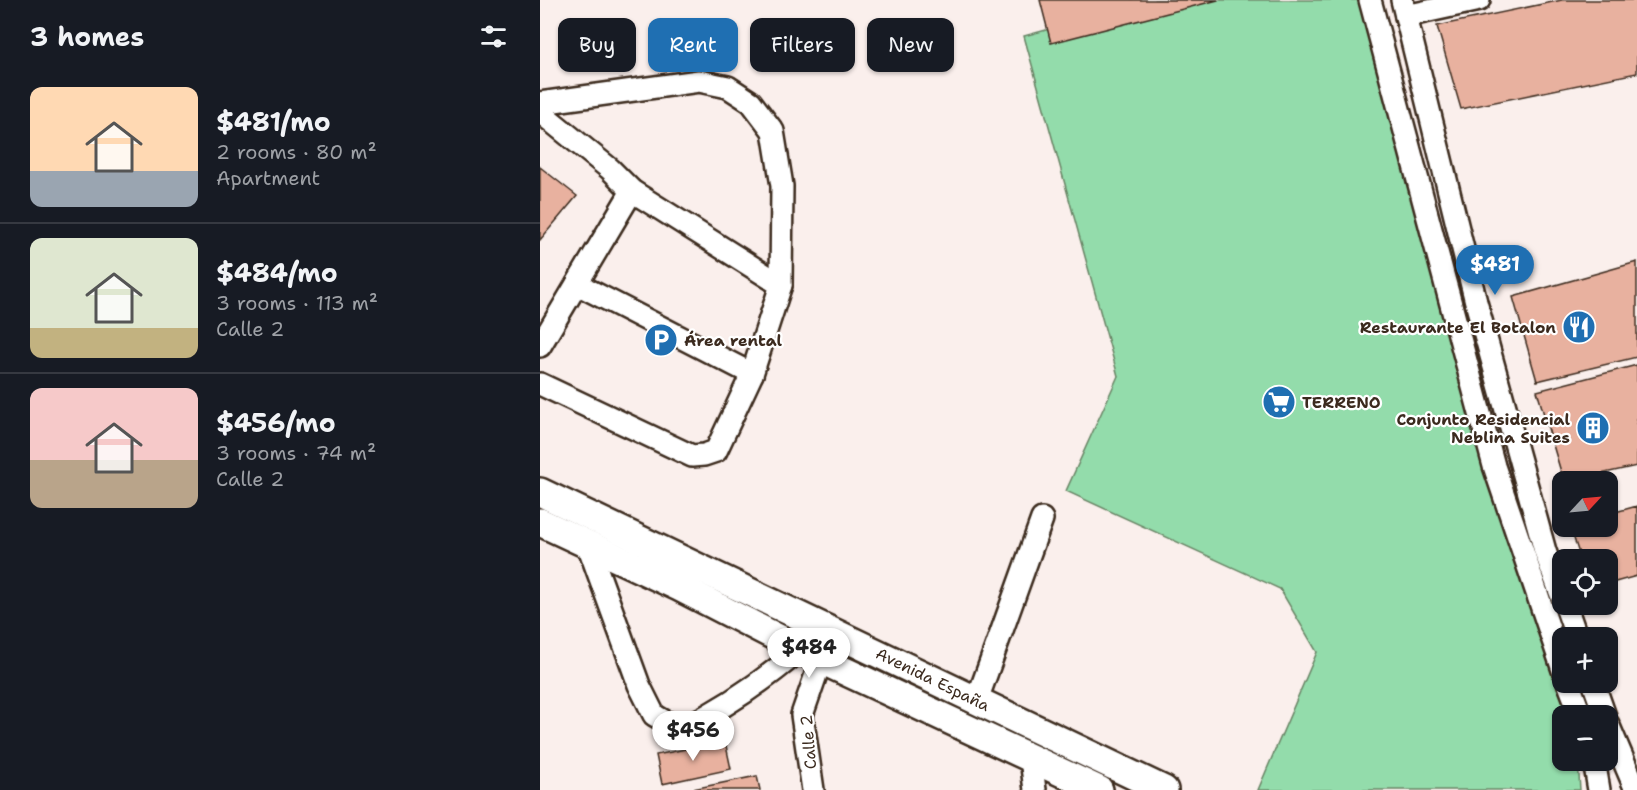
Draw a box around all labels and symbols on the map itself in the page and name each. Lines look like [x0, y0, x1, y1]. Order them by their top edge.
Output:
pin: $481 [1459, 245, 1531, 296]
restaurant icon: Restaurante El Botalon [1561, 309, 1597, 345]
place label: Restaurante El Botalon [1360, 317, 1556, 338]
parking icon: Área rental [643, 322, 679, 358]
place label: Área rental [684, 330, 782, 351]
supermarket icon: TERRENO [1261, 384, 1297, 420]
place label: TERRENO [1302, 392, 1381, 413]
place label: Conjunto Residencial Neblina Suites [1396, 409, 1570, 448]
building icon: Conjunto Residencial Neblina Suites [1575, 410, 1611, 446]
north arrow [1552, 471, 1618, 537]
pin: $484 [773, 628, 845, 679]
street label: Avenida España [872, 643, 993, 716]
pin: $456 [657, 711, 729, 762]
street label: Calle 2 [796, 714, 821, 770]

